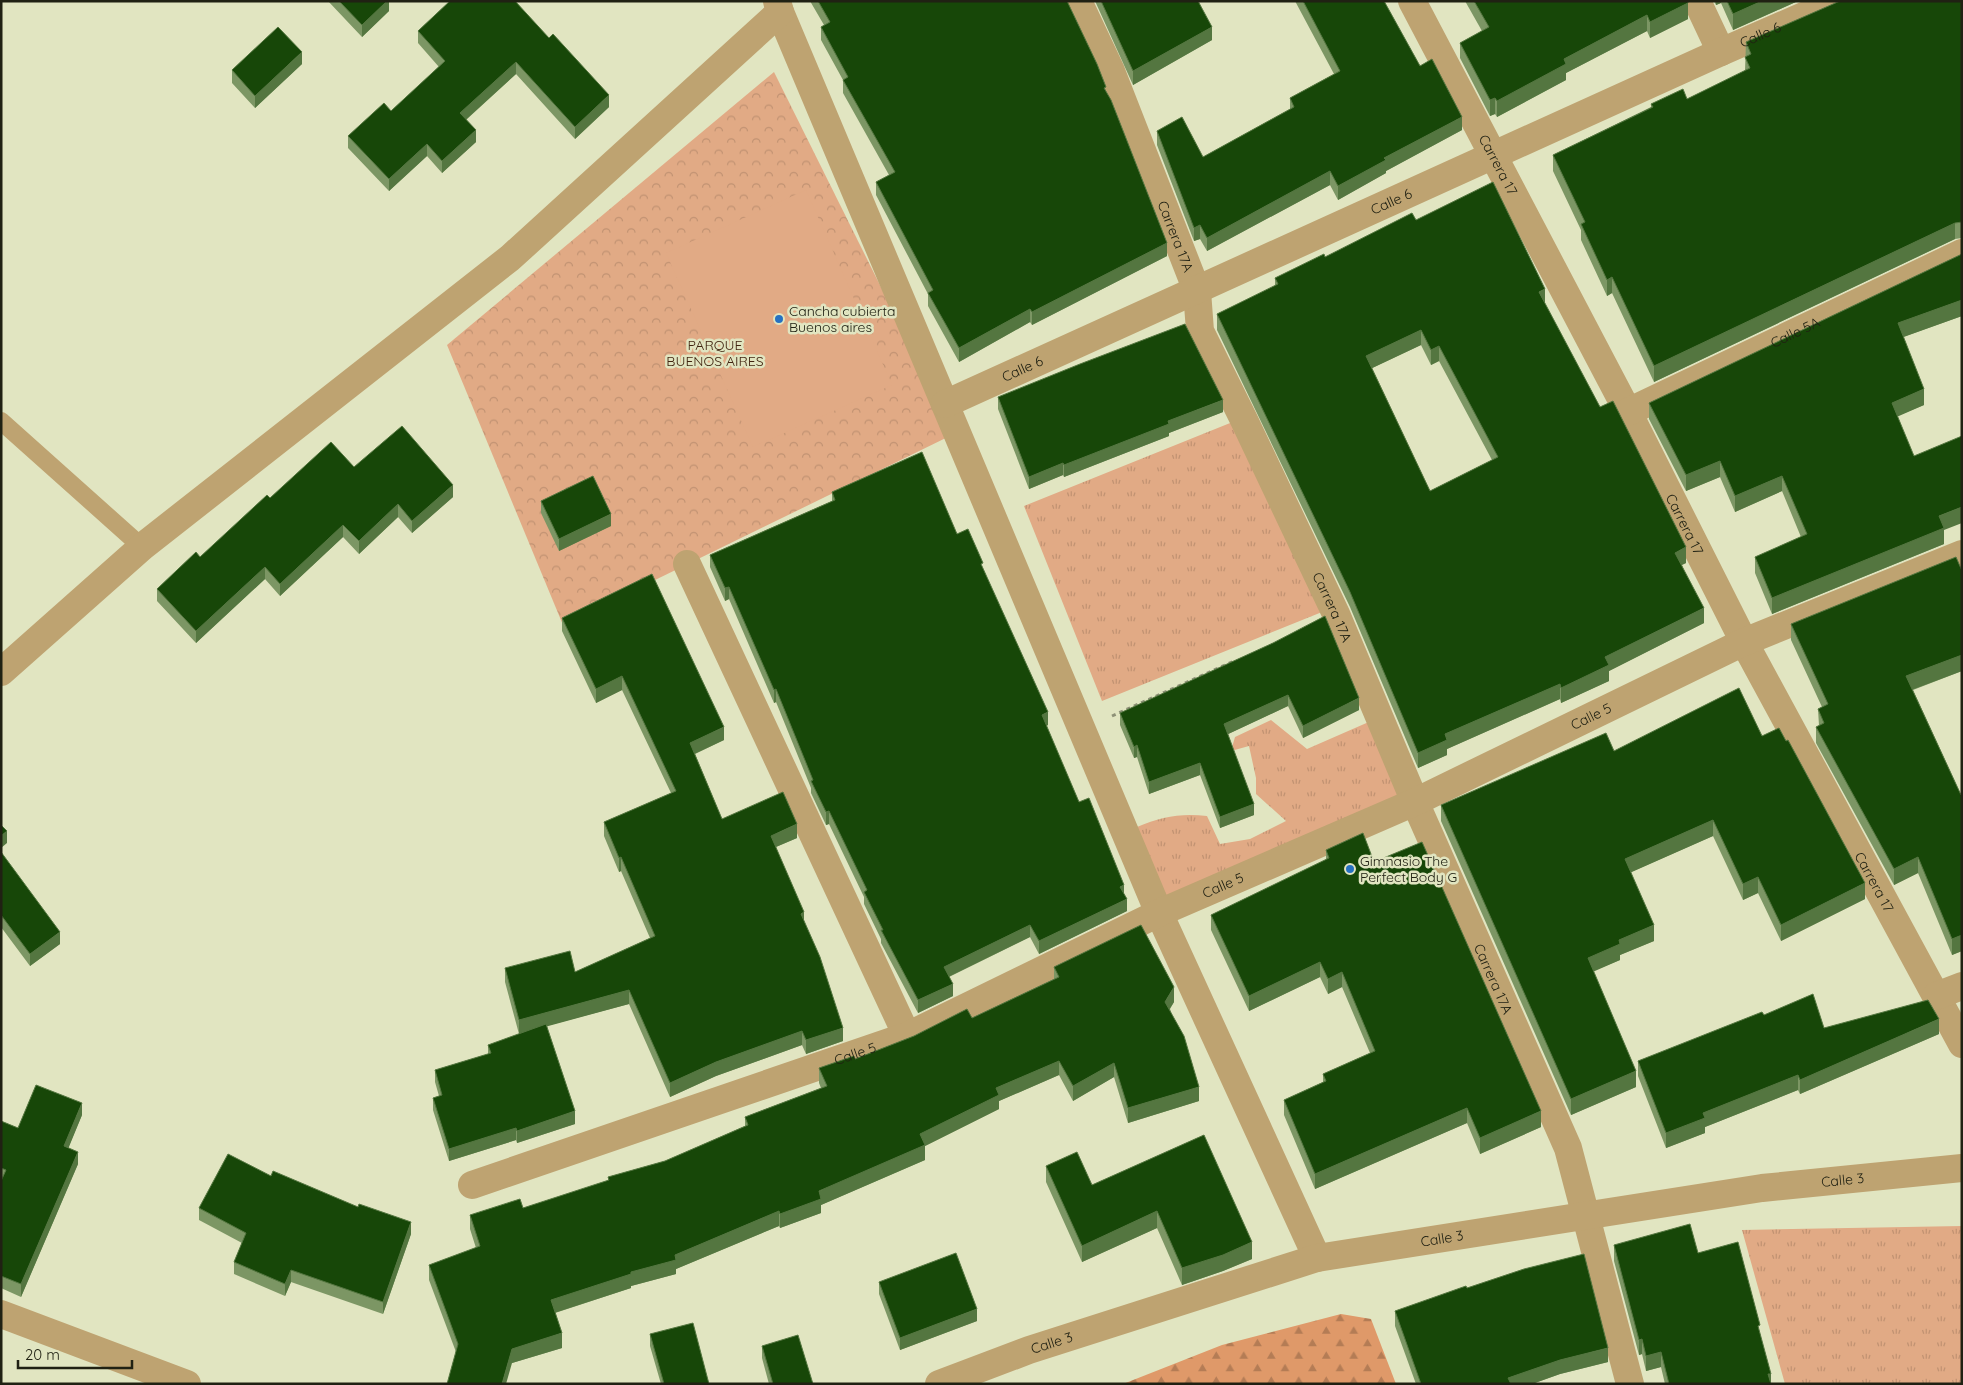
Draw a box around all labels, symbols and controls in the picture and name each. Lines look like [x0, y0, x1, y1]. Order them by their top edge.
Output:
street label: Calle 6 [1737, 18, 1784, 52]
street label: Carrera 17 [1475, 131, 1521, 198]
street label: Calle 6 [1368, 184, 1415, 219]
street label: Carrera 17A [1154, 198, 1198, 275]
place label: Cancha cubierta Buenos aires [789, 302, 895, 336]
marker: Cancha cubierta Buenos aires [773, 313, 785, 325]
street label: Calle 5A [1768, 313, 1823, 352]
park label: PARQUE BUENOS AIRES [666, 336, 764, 370]
street label: Calle 6 [999, 352, 1046, 386]
street label: Carrera 17 [1662, 491, 1707, 558]
street label: Carrera 17A [1308, 569, 1356, 645]
street label: Calle 5 [1568, 699, 1614, 734]
street label: Carrera 17 [1851, 849, 1898, 915]
place label: Gimnasio The Perfect Body G [1360, 852, 1457, 886]
marker: Gimnasio The Perfect Body G [1344, 863, 1356, 875]
street label: Calle 5 [1200, 868, 1246, 902]
street label: Carrera 17A [1470, 941, 1517, 1017]
street label: Calle 5 [832, 1038, 879, 1069]
street label: Calle 3 [1820, 1169, 1865, 1191]
street label: Calle 3 [1419, 1226, 1465, 1251]
street label: Calle 3 [1028, 1328, 1075, 1358]
scale bar [18, 1338, 131, 1370]
text: 20 m [25, 1345, 60, 1364]

